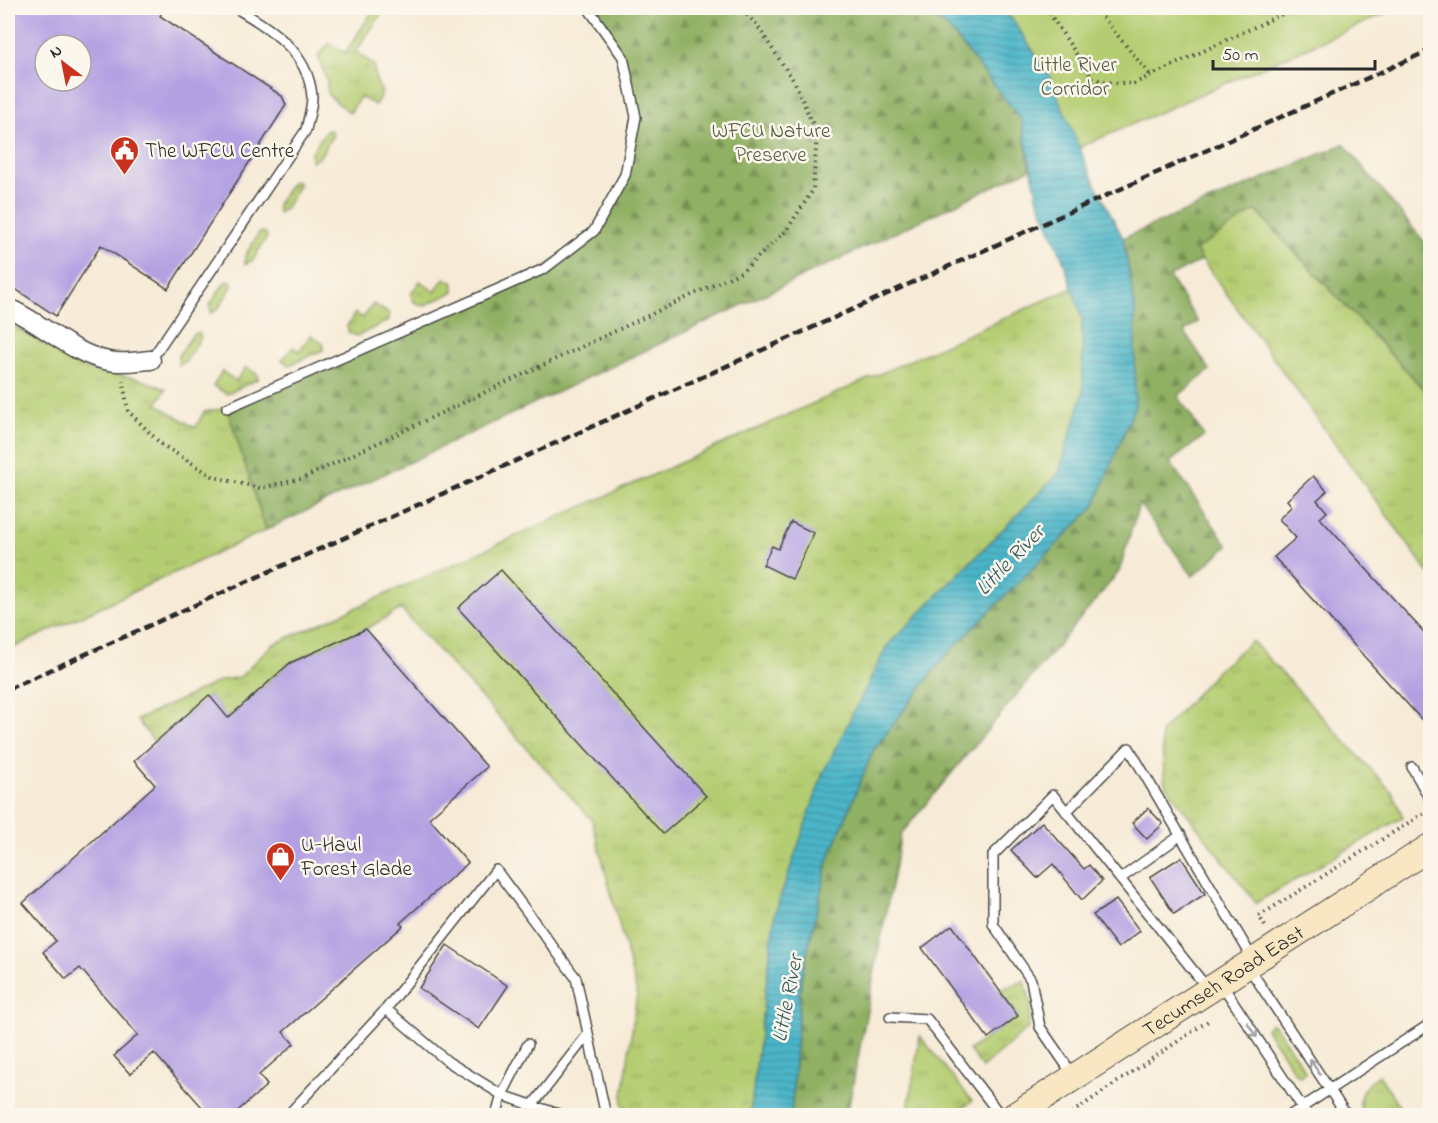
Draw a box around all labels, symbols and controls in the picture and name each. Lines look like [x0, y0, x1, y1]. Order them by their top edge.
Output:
north arrow [33, 33, 93, 93]
scale bar [1213, 33, 1375, 71]
text: N [45, 39, 67, 65]
text: 50 m [1222, 43, 1259, 69]
park label: Little River Corridor [1033, 51, 1117, 105]
park label: WFCU Nature Preserve [712, 117, 831, 171]
public building icon: The WFCU Centre [108, 134, 140, 176]
place label: The WFCU Centre [145, 137, 295, 167]
water label: Little River [969, 516, 1055, 604]
place label: U-Haul Forest Glade [300, 831, 412, 885]
shop icon: U-Haul Forest Glade [264, 840, 296, 882]
street label: Tecumseh Road East [1137, 919, 1311, 1046]
water label: Little River [765, 949, 814, 1045]
one-way arrow [1245, 1021, 1258, 1038]
one-way arrow [1309, 1059, 1321, 1076]

